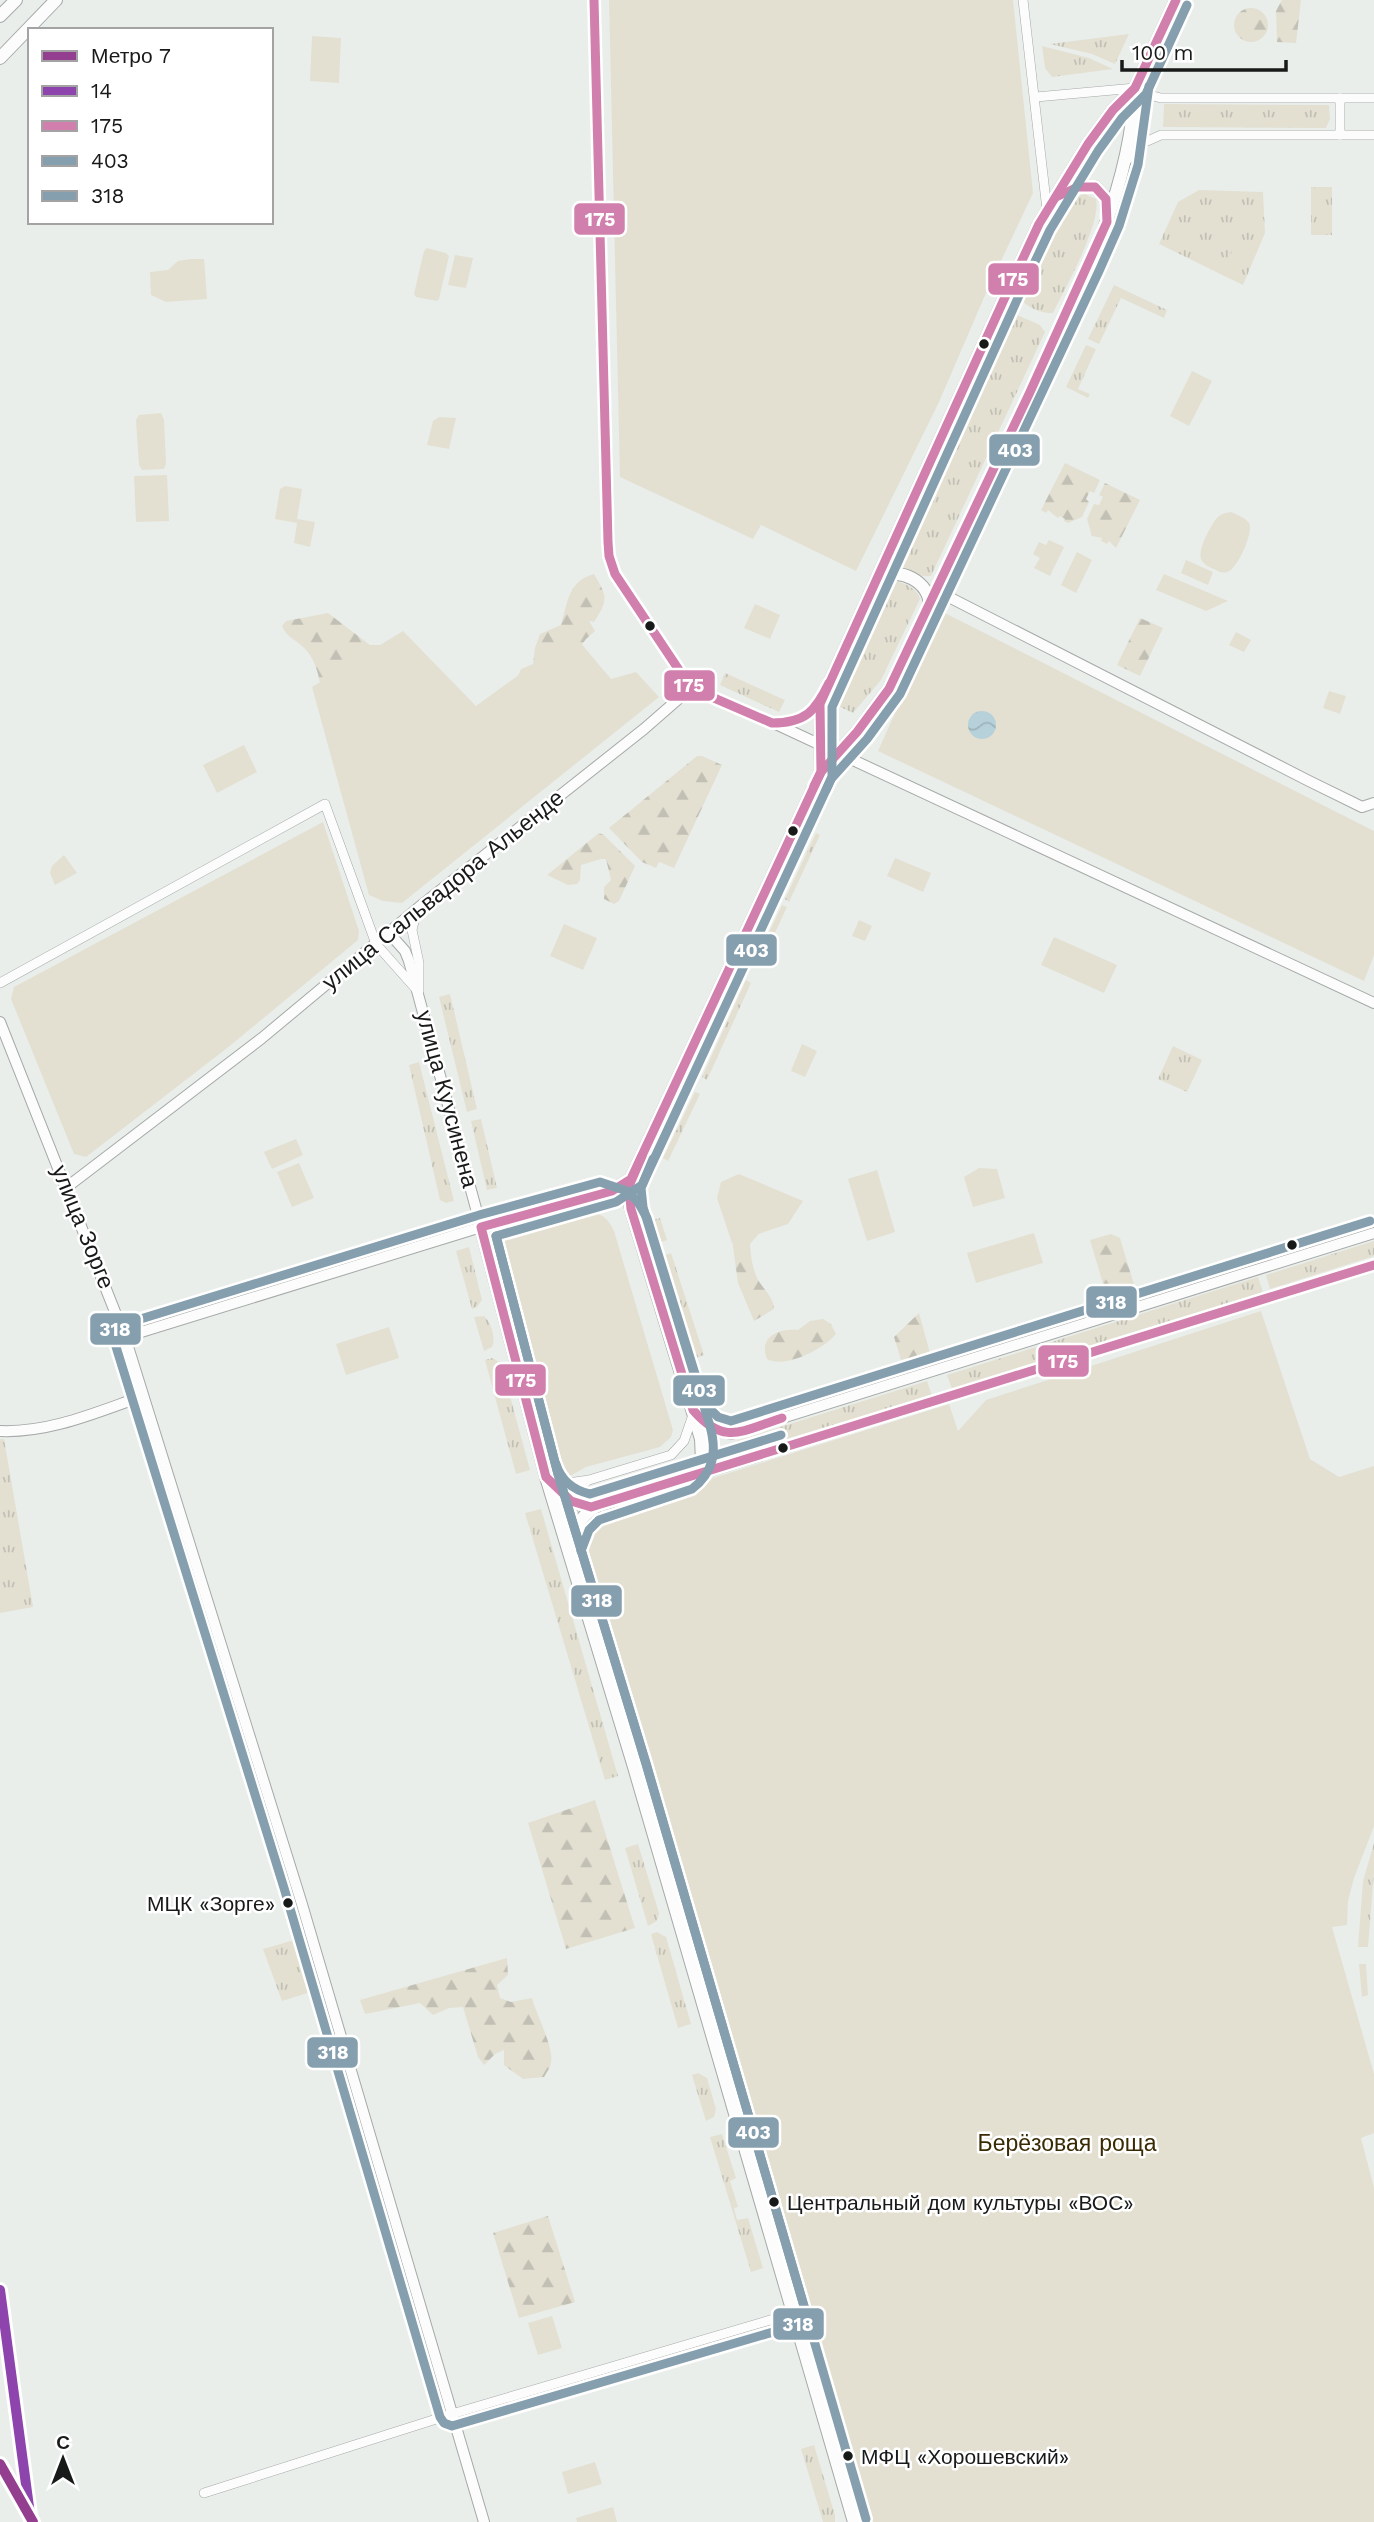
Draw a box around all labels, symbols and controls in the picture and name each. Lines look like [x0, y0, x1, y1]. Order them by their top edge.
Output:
legend [28, 28, 273, 224]
scale bar [1122, 28, 1286, 72]
text: 100 m [1132, 40, 1194, 65]
text: Метро 7 [91, 43, 171, 68]
text: 14 [91, 78, 112, 103]
text: 175 [91, 113, 123, 138]
text: 403 [91, 148, 129, 173]
text: 318 [91, 183, 124, 208]
line badge: 175 [573, 202, 626, 236]
text: 175 [585, 208, 615, 231]
line badge: 175 [987, 262, 1040, 296]
text: 175 [998, 268, 1028, 291]
unlabelled marker [977, 337, 991, 351]
line badge: 403 [988, 433, 1041, 467]
text: 403 [997, 439, 1033, 462]
unlabelled marker [643, 619, 657, 633]
line badge: 175 [663, 669, 716, 702]
text: 175 [674, 674, 704, 697]
street label: улица Сальвадора Альенде [317, 784, 569, 996]
unlabelled marker [786, 824, 800, 838]
line badge: 403 [725, 933, 778, 967]
text: 403 [733, 939, 769, 962]
street label: улица Куусинена [410, 1007, 484, 1191]
street label: улица Зорге [46, 1161, 120, 1293]
unlabelled marker [1285, 1238, 1299, 1252]
line badge: 318 [1085, 1285, 1138, 1319]
text: 318 [1095, 1291, 1127, 1314]
line badge: 318 [89, 1312, 142, 1346]
text: 318 [99, 1318, 131, 1341]
line badge: 175 [1037, 1344, 1090, 1378]
text: 175 [1048, 1350, 1078, 1373]
line badge: 175 [494, 1363, 547, 1397]
text: 175 [506, 1369, 536, 1392]
line badge: 403 [672, 1374, 726, 1407]
text: 403 [681, 1379, 717, 1402]
unlabelled marker [776, 1441, 790, 1455]
line badge: 318 [570, 1584, 623, 1618]
text: 318 [581, 1589, 613, 1612]
place label: МЦК «Зорге» [147, 1891, 275, 1916]
marker: МЦК «Зорге» [281, 1896, 295, 1910]
line badge: 318 [306, 2036, 359, 2069]
text: 318 [317, 2041, 349, 2064]
line badge: 403 [727, 2116, 780, 2149]
text: 403 [735, 2121, 771, 2144]
park label: Берёзовая роща [978, 2130, 1157, 2157]
place label: Центральный дом культуры «ВОС» [787, 2190, 1134, 2215]
marker: Центральный дом культуры «ВОС» [767, 2195, 781, 2209]
line badge: 318 [772, 2307, 825, 2341]
text: 318 [782, 2313, 814, 2336]
north arrow [28, 2424, 98, 2494]
text: С [56, 2431, 70, 2454]
place label: МФЦ «Хорошевский» [861, 2444, 1069, 2469]
marker: МФЦ «Хорошевский» [841, 2449, 855, 2463]

